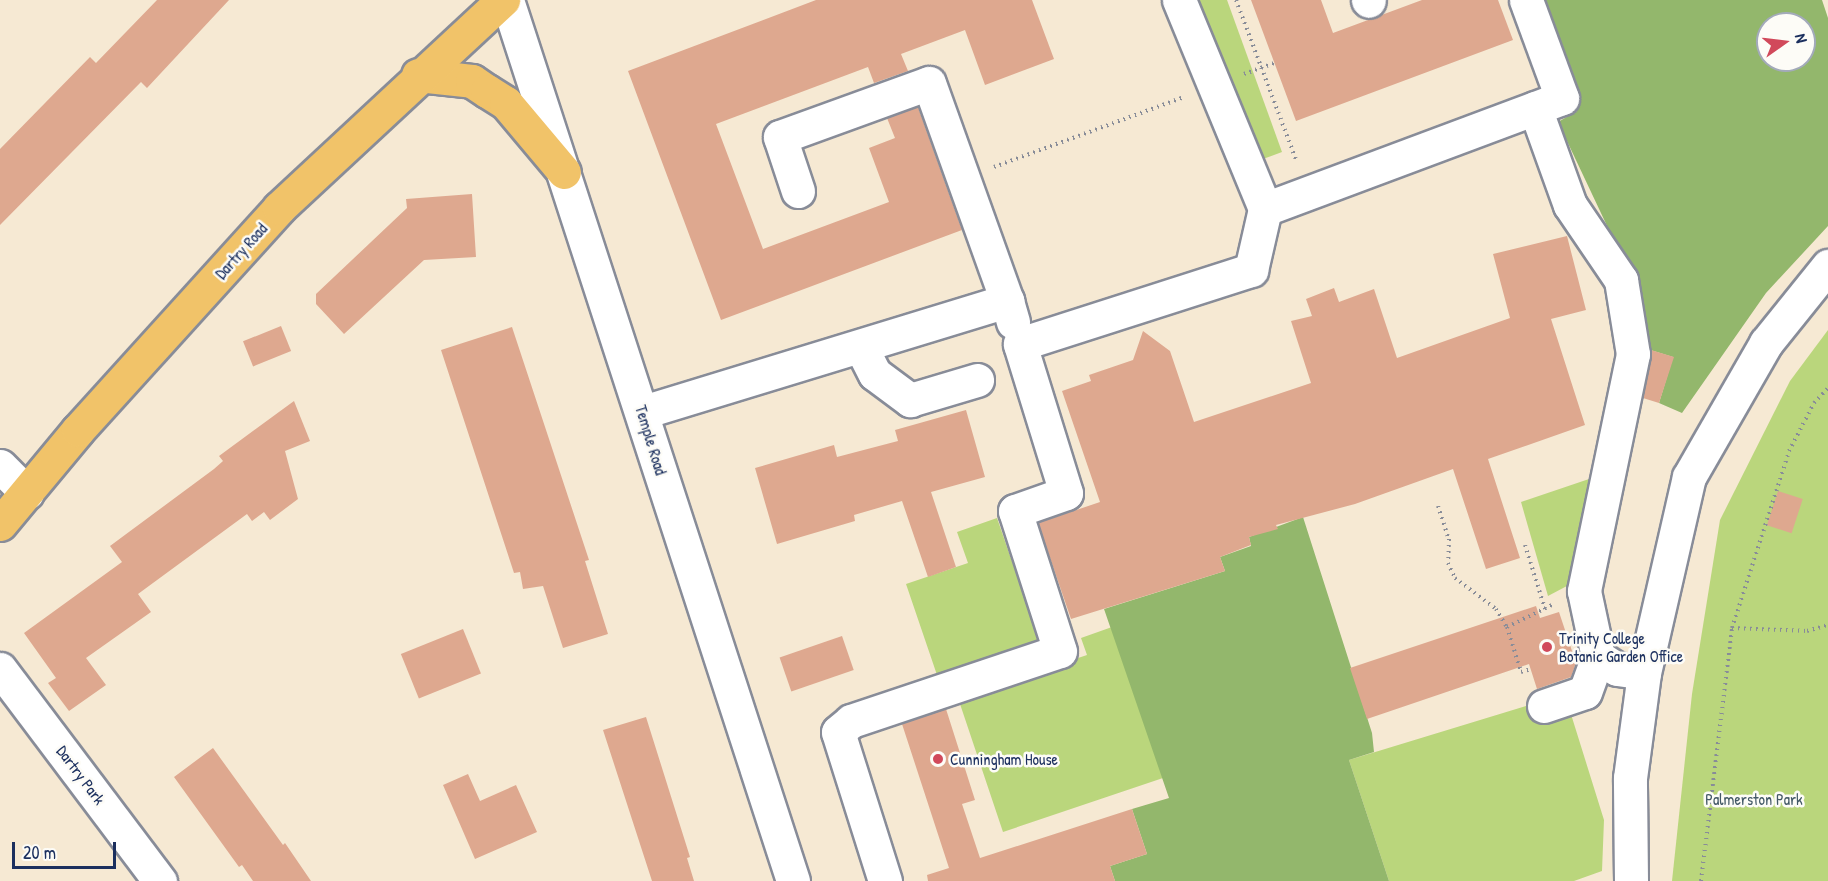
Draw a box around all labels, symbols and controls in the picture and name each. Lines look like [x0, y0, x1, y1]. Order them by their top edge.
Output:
north arrow [1756, 12, 1816, 72]
text: N [1790, 31, 1813, 45]
street label: Dartry Road [211, 219, 271, 283]
street label: Temple Road [631, 403, 671, 477]
place label: Trinity College Botanic Garden Office [1559, 628, 1683, 666]
marker: Trinity College Botanic Garden Office [1540, 640, 1554, 654]
street label: Dartry Park [53, 742, 109, 808]
place label: Cunningham House [950, 749, 1058, 769]
marker: Cunningham House [931, 752, 945, 766]
park label: Palmerston Park [1705, 789, 1803, 809]
scale bar [15, 830, 118, 868]
text: 20 m [23, 840, 56, 865]

